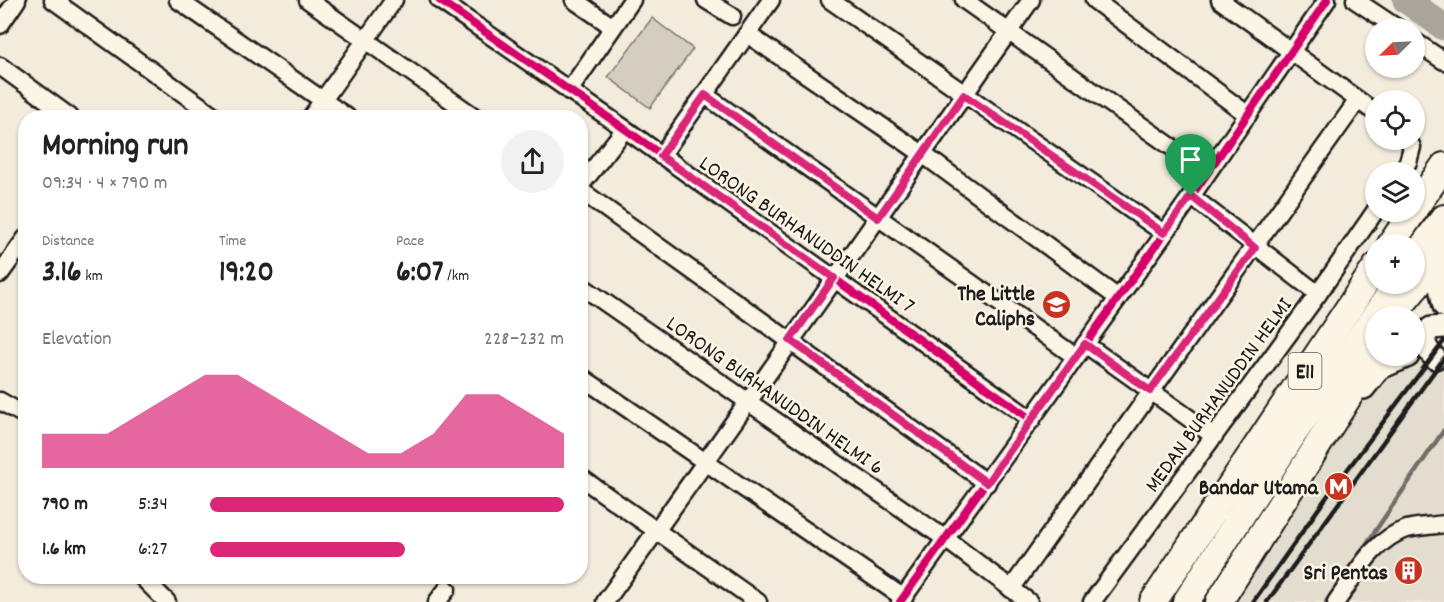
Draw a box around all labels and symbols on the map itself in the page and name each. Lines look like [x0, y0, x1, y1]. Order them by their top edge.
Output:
north arrow [1365, 18, 1425, 78]
pin [1165, 134, 1216, 196]
street label: LORONG BURHANUDDIN HELMI 7 [692, 149, 920, 322]
place label: The Little Caliphs [957, 280, 1035, 336]
school or university icon: The Little Caliphs [1040, 289, 1072, 321]
street label: MEDAN BURHANUDDIN HELMI [1139, 292, 1301, 500]
street label: LORONG BURHANUDDIN HELMI 6 [659, 310, 889, 484]
road number: E11 [1288, 353, 1322, 389]
metro station icon: Bandar Utama [1323, 470, 1355, 502]
place label: Bandar Utama [1199, 474, 1319, 505]
building icon: Sri Pentas [1393, 555, 1425, 587]
place label: Sri Pentas [1304, 559, 1388, 590]

